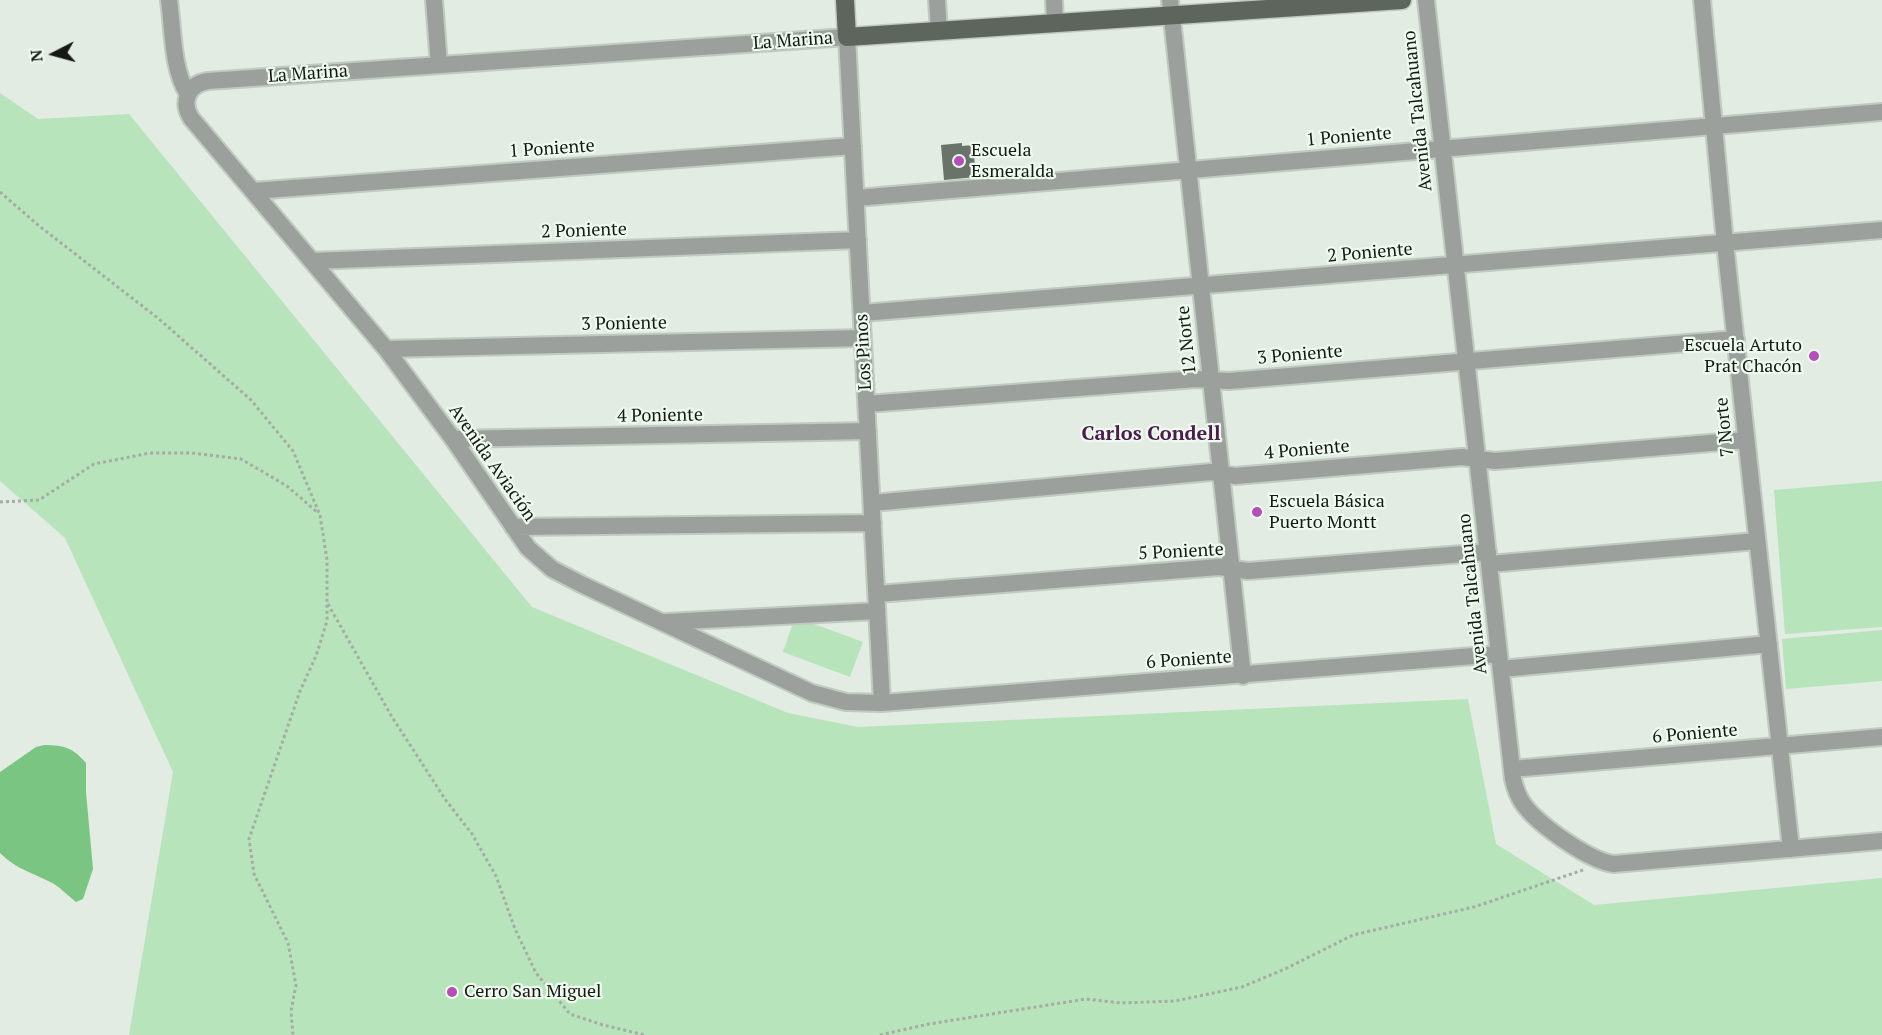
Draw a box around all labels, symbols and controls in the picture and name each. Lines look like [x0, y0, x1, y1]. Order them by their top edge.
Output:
north arrow [24, 24, 84, 84]
street label: La Marina [752, 27, 834, 55]
street label: Avenida Talcahuano [1399, 29, 1437, 193]
text: N [25, 49, 48, 63]
street label: La Marina [267, 60, 349, 88]
street label: 1 Poniente [1305, 123, 1393, 151]
street label: 1 Poniente [509, 135, 595, 163]
place label: Escuela Esmeralda [971, 140, 1054, 182]
marker: Escuela Esmeralda [952, 154, 966, 168]
street label: 2 Poniente [541, 219, 627, 243]
street label: 2 Poniente [1326, 239, 1414, 267]
street label: 12 Norte [1173, 304, 1201, 376]
street label: 3 Poniente [581, 312, 667, 336]
street label: Los Pinos [851, 313, 877, 391]
place label: Escuela Artuto Prat Chacón [1684, 335, 1802, 378]
street label: 3 Poniente [1256, 341, 1344, 369]
marker: Escuela Artuto Prat Chacón [1807, 349, 1821, 363]
street label: 7 Norte [1711, 396, 1739, 458]
street label: Avenida Aviación [444, 400, 540, 526]
street label: 4 Poniente [617, 404, 703, 428]
district label: Carlos Condell [1081, 422, 1221, 446]
street label: 4 Poniente [1263, 436, 1351, 464]
place label: Escuela Básica Puerto Montt [1269, 491, 1385, 534]
marker: Escuela Básica Puerto Montt [1250, 505, 1264, 519]
street label: Avenida Talcahuano [1454, 512, 1492, 676]
street label: 5 Poniente [1138, 539, 1224, 565]
street label: 6 Poniente [1146, 646, 1232, 674]
street label: 6 Poniente [1651, 720, 1739, 748]
place label: Cerro San Miguel [464, 981, 601, 1003]
marker: Cerro San Miguel [445, 985, 459, 999]

